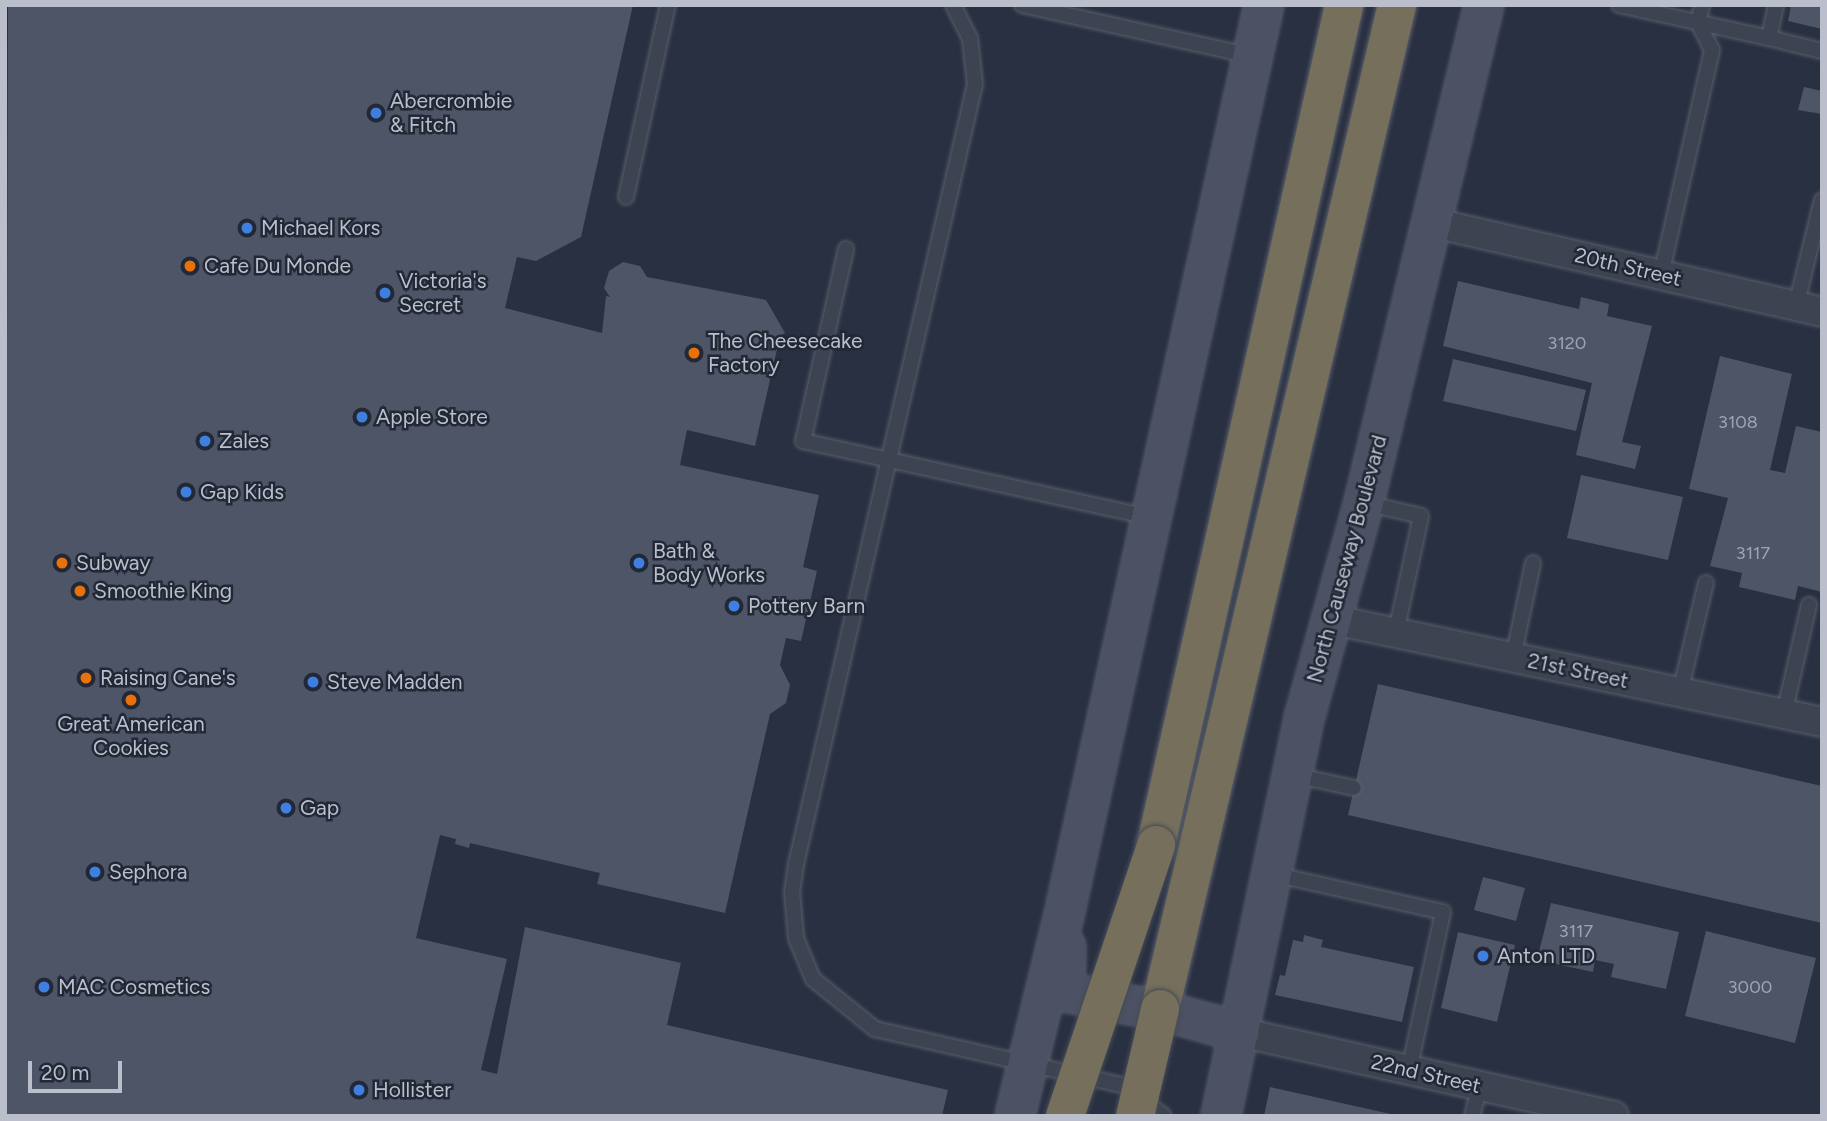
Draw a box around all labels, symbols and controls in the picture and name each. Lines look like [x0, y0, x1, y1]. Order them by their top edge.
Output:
place label: Abercrombie & Fitch [390, 88, 512, 138]
marker: Abercrombie & Fitch [368, 105, 384, 121]
place label: Michael Kors [261, 215, 380, 241]
marker: Michael Kors [239, 220, 255, 236]
street label: 20th Street [1572, 242, 1684, 292]
place label: Cafe Du Monde [204, 253, 351, 279]
marker: Cafe Du Monde [182, 258, 198, 274]
place label: Victoria's Secret [399, 268, 487, 318]
marker: Victoria's Secret [377, 285, 393, 301]
place label: The Cheesecake Factory [708, 328, 863, 378]
house number: 3120 [1548, 332, 1586, 354]
marker: The Cheesecake Factory [686, 345, 702, 361]
place label: Apple Store [376, 404, 488, 430]
marker: Apple Store [354, 409, 370, 425]
house number: 3108 [1718, 411, 1758, 433]
place label: Zales [219, 428, 269, 454]
street label: North Causeway Boulevard [1302, 432, 1392, 686]
marker: Zales [197, 433, 213, 449]
place label: Gap Kids [200, 479, 284, 505]
marker: Gap Kids [178, 484, 194, 500]
place label: Bath & Body Works [653, 538, 765, 588]
house number: 3117 [1736, 542, 1770, 564]
place label: Subway [76, 550, 150, 576]
marker: Subway [54, 555, 70, 571]
marker: Bath & Body Works [631, 555, 647, 571]
place label: Smoothie King [94, 578, 232, 604]
marker: Smoothie King [72, 583, 88, 599]
place label: Pottery Barn [748, 593, 865, 619]
marker: Pottery Barn [726, 598, 742, 614]
street label: 21st Street [1525, 648, 1631, 694]
place label: Raising Cane's [100, 665, 236, 691]
place label: Steve Madden [327, 669, 463, 695]
marker: Raising Cane's [78, 670, 94, 686]
marker: Steve Madden [305, 674, 321, 690]
marker: Great American Cookies [123, 692, 139, 708]
place label: Great American Cookies [57, 711, 205, 761]
place label: Gap [300, 795, 339, 821]
marker: Gap [278, 800, 294, 816]
place label: Sephora [109, 859, 187, 885]
marker: Sephora [87, 864, 103, 880]
house number: 3117 [1559, 920, 1593, 942]
place label: Anton LTD [1497, 943, 1595, 969]
marker: Anton LTD [1475, 948, 1491, 964]
place label: MAC Cosmetics [58, 974, 210, 1000]
house number: 3000 [1728, 976, 1772, 998]
marker: MAC Cosmetics [36, 979, 52, 995]
scale bar [32, 1048, 126, 1092]
street label: 22nd Street [1369, 1049, 1483, 1099]
text: 20 m [41, 1060, 89, 1085]
place label: Hollister [373, 1077, 451, 1103]
marker: Hollister [351, 1082, 367, 1098]

